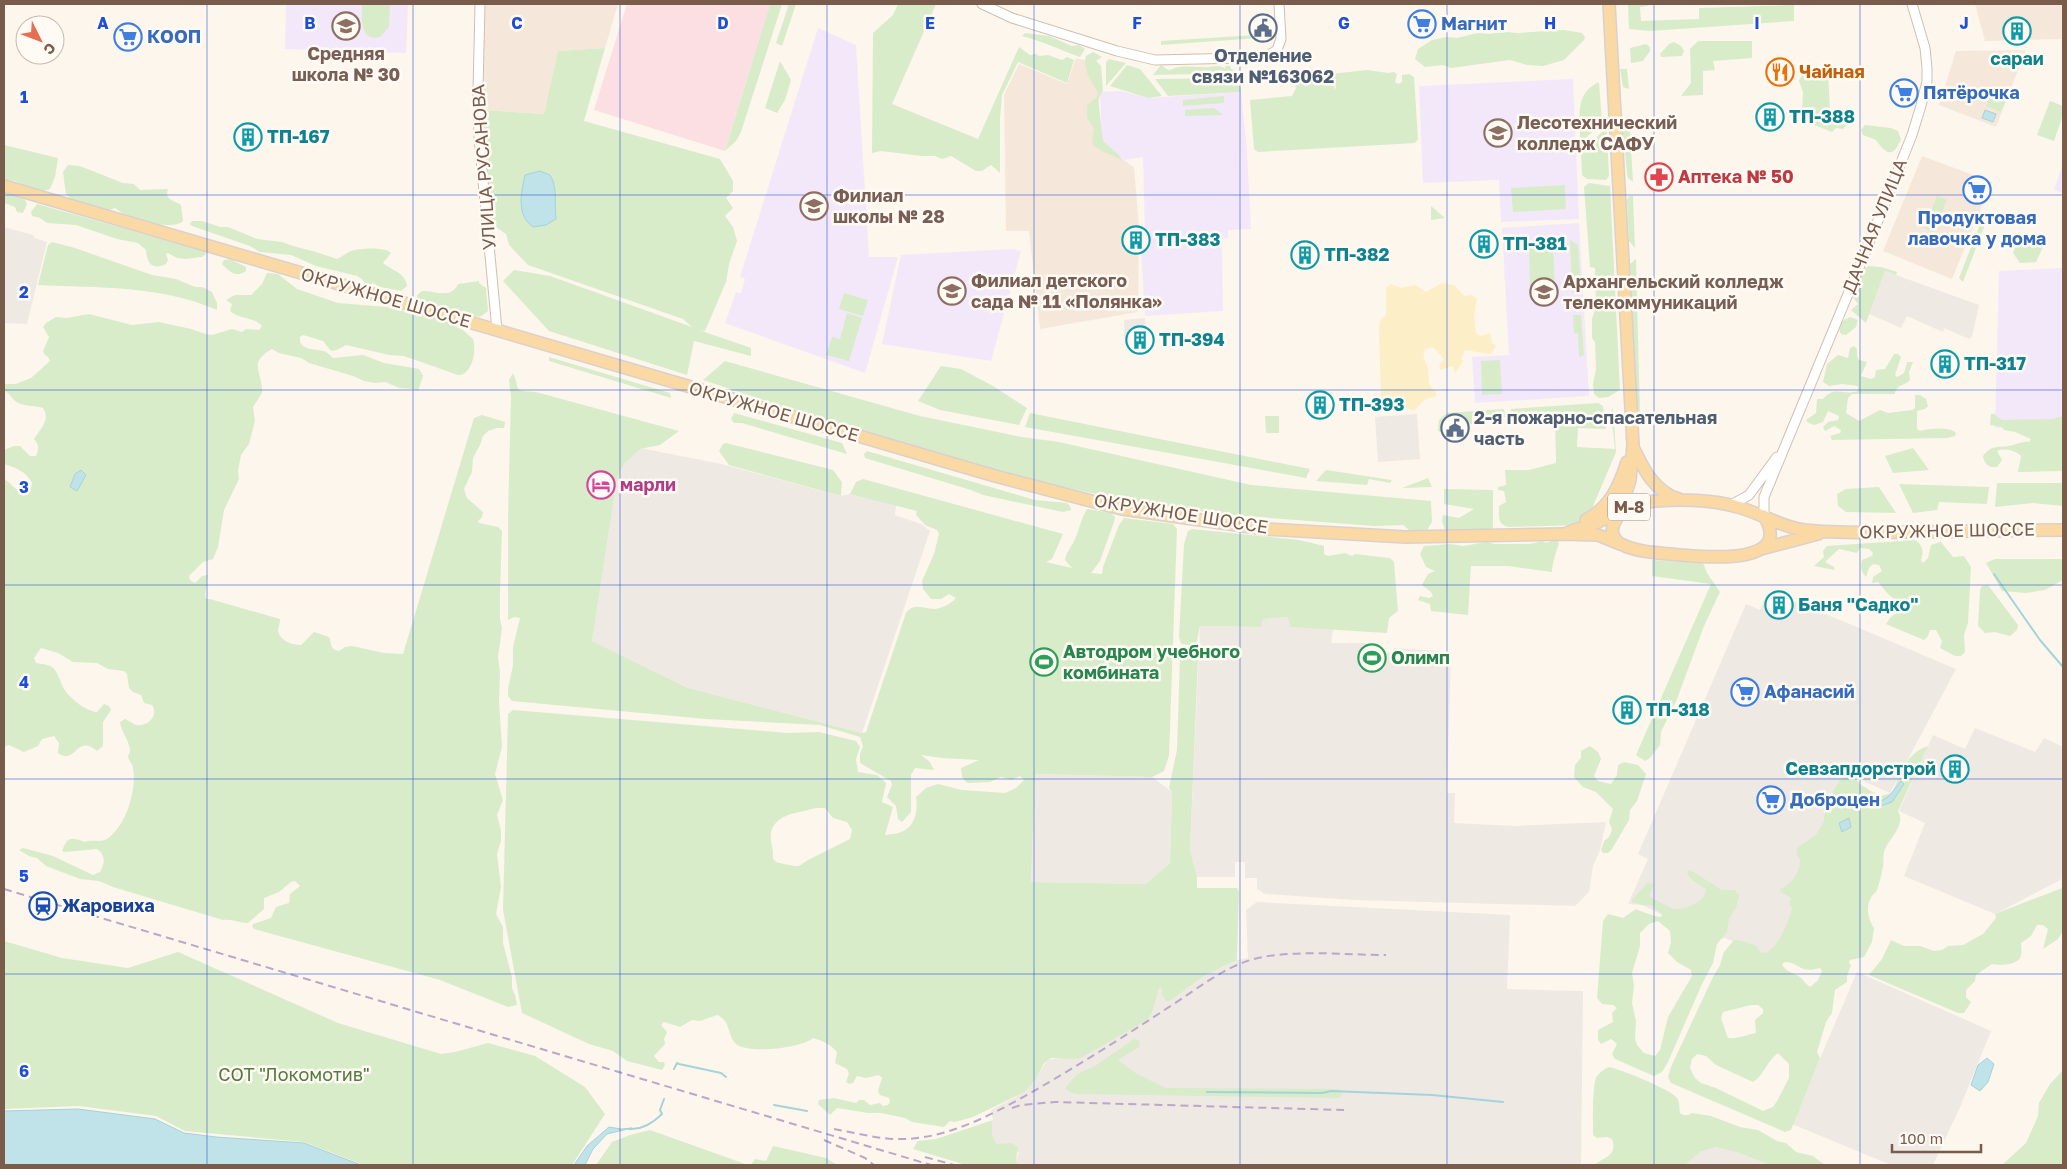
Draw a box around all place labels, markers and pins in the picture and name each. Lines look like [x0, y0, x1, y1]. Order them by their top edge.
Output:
supermarket icon: Магнит [1407, 9, 1437, 39]
school or university icon: Средняя школа № 30 [331, 11, 361, 41]
place label: Магнит [1441, 12, 1507, 34]
public building icon: Отделение связи №163062 [1248, 13, 1278, 43]
building icon: сараи [2002, 16, 2032, 46]
supermarket icon: КООП [113, 22, 143, 52]
place label: КООП [147, 25, 201, 47]
place label: Средняя школа № 30 [292, 42, 400, 85]
place label: Отделение связи №163062 [1192, 44, 1334, 87]
place label: сараи [1990, 47, 2044, 69]
restaurant icon: Чайная [1765, 57, 1795, 87]
place label: Чайная [1799, 60, 1865, 82]
supermarket icon: Пятёрочка [1889, 78, 1919, 108]
place label: Пятёрочка [1923, 81, 2020, 103]
building icon: ТП-388 [1755, 102, 1785, 132]
place label: ТП-388 [1789, 105, 1855, 127]
place label: Лесотехнический колледж САФУ [1517, 111, 1677, 154]
school or university icon: Лесотехнический колледж САФУ [1483, 118, 1513, 148]
building icon: ТП-167 [233, 122, 263, 152]
place label: ТП-167 [267, 125, 330, 147]
pharmacy icon: Аптека № 50 [1644, 162, 1674, 192]
place label: Аптека № 50 [1678, 165, 1794, 187]
supermarket icon: Продуктовая лавочка у дома [1962, 175, 1992, 205]
place label: Филиал школы № 28 [833, 184, 945, 227]
school or university icon: Филиал школы № 28 [799, 191, 829, 221]
place label: Продуктовая лавочка у дома [1908, 206, 2046, 249]
building icon: ТП-383 [1121, 225, 1151, 255]
place label: ТП-383 [1155, 228, 1221, 250]
building icon: ТП-381 [1469, 229, 1499, 259]
place label: ТП-381 [1503, 232, 1567, 254]
building icon: ТП-382 [1290, 240, 1320, 270]
place label: ТП-382 [1324, 243, 1390, 265]
place label: Филиал детского сада № 11 «Полянка» [971, 269, 1162, 312]
place label: Архангельский колледж телекоммуникаций [1563, 270, 1784, 313]
school or university icon: Филиал детского сада № 11 «Полянка» [937, 276, 967, 306]
school or university icon: Архангельский колледж телекоммуникаций [1529, 277, 1559, 307]
building icon: ТП-394 [1125, 325, 1155, 355]
place label: ТП-394 [1159, 328, 1225, 350]
building icon: ТП-317 [1930, 349, 1960, 379]
place label: ТП-317 [1964, 352, 2026, 374]
building icon: ТП-393 [1305, 390, 1335, 420]
place label: ТП-393 [1339, 393, 1404, 415]
place label: 2-я пожарно-спасательная часть [1474, 406, 1717, 449]
public building icon: 2-я пожарно-спасательная часть [1440, 413, 1470, 443]
hotel icon: марли [586, 470, 616, 500]
place label: марли [620, 473, 676, 495]
building icon: Баня "Садко" [1764, 590, 1794, 620]
place label: Баня "Садко" [1798, 593, 1918, 615]
place label: Автодром учебного комбината [1063, 640, 1240, 683]
sports icon: Олимп [1357, 643, 1387, 673]
place label: Олимп [1391, 646, 1450, 668]
sports icon: Автодром учебного комбината [1029, 647, 1059, 677]
supermarket icon: Афанасий [1730, 677, 1760, 707]
place label: Афанасий [1764, 680, 1855, 702]
building icon: ТП-318 [1612, 695, 1642, 725]
place label: ТП-318 [1646, 698, 1710, 720]
building icon: Севзапдорстрой [1940, 754, 1970, 784]
place label: Севзапдорстрой [1785, 757, 1936, 779]
supermarket icon: Доброцен [1756, 785, 1786, 815]
place label: Доброцен [1790, 788, 1880, 810]
station icon: Жаровиха [28, 891, 58, 921]
place label: Жаровиха [62, 894, 155, 916]

